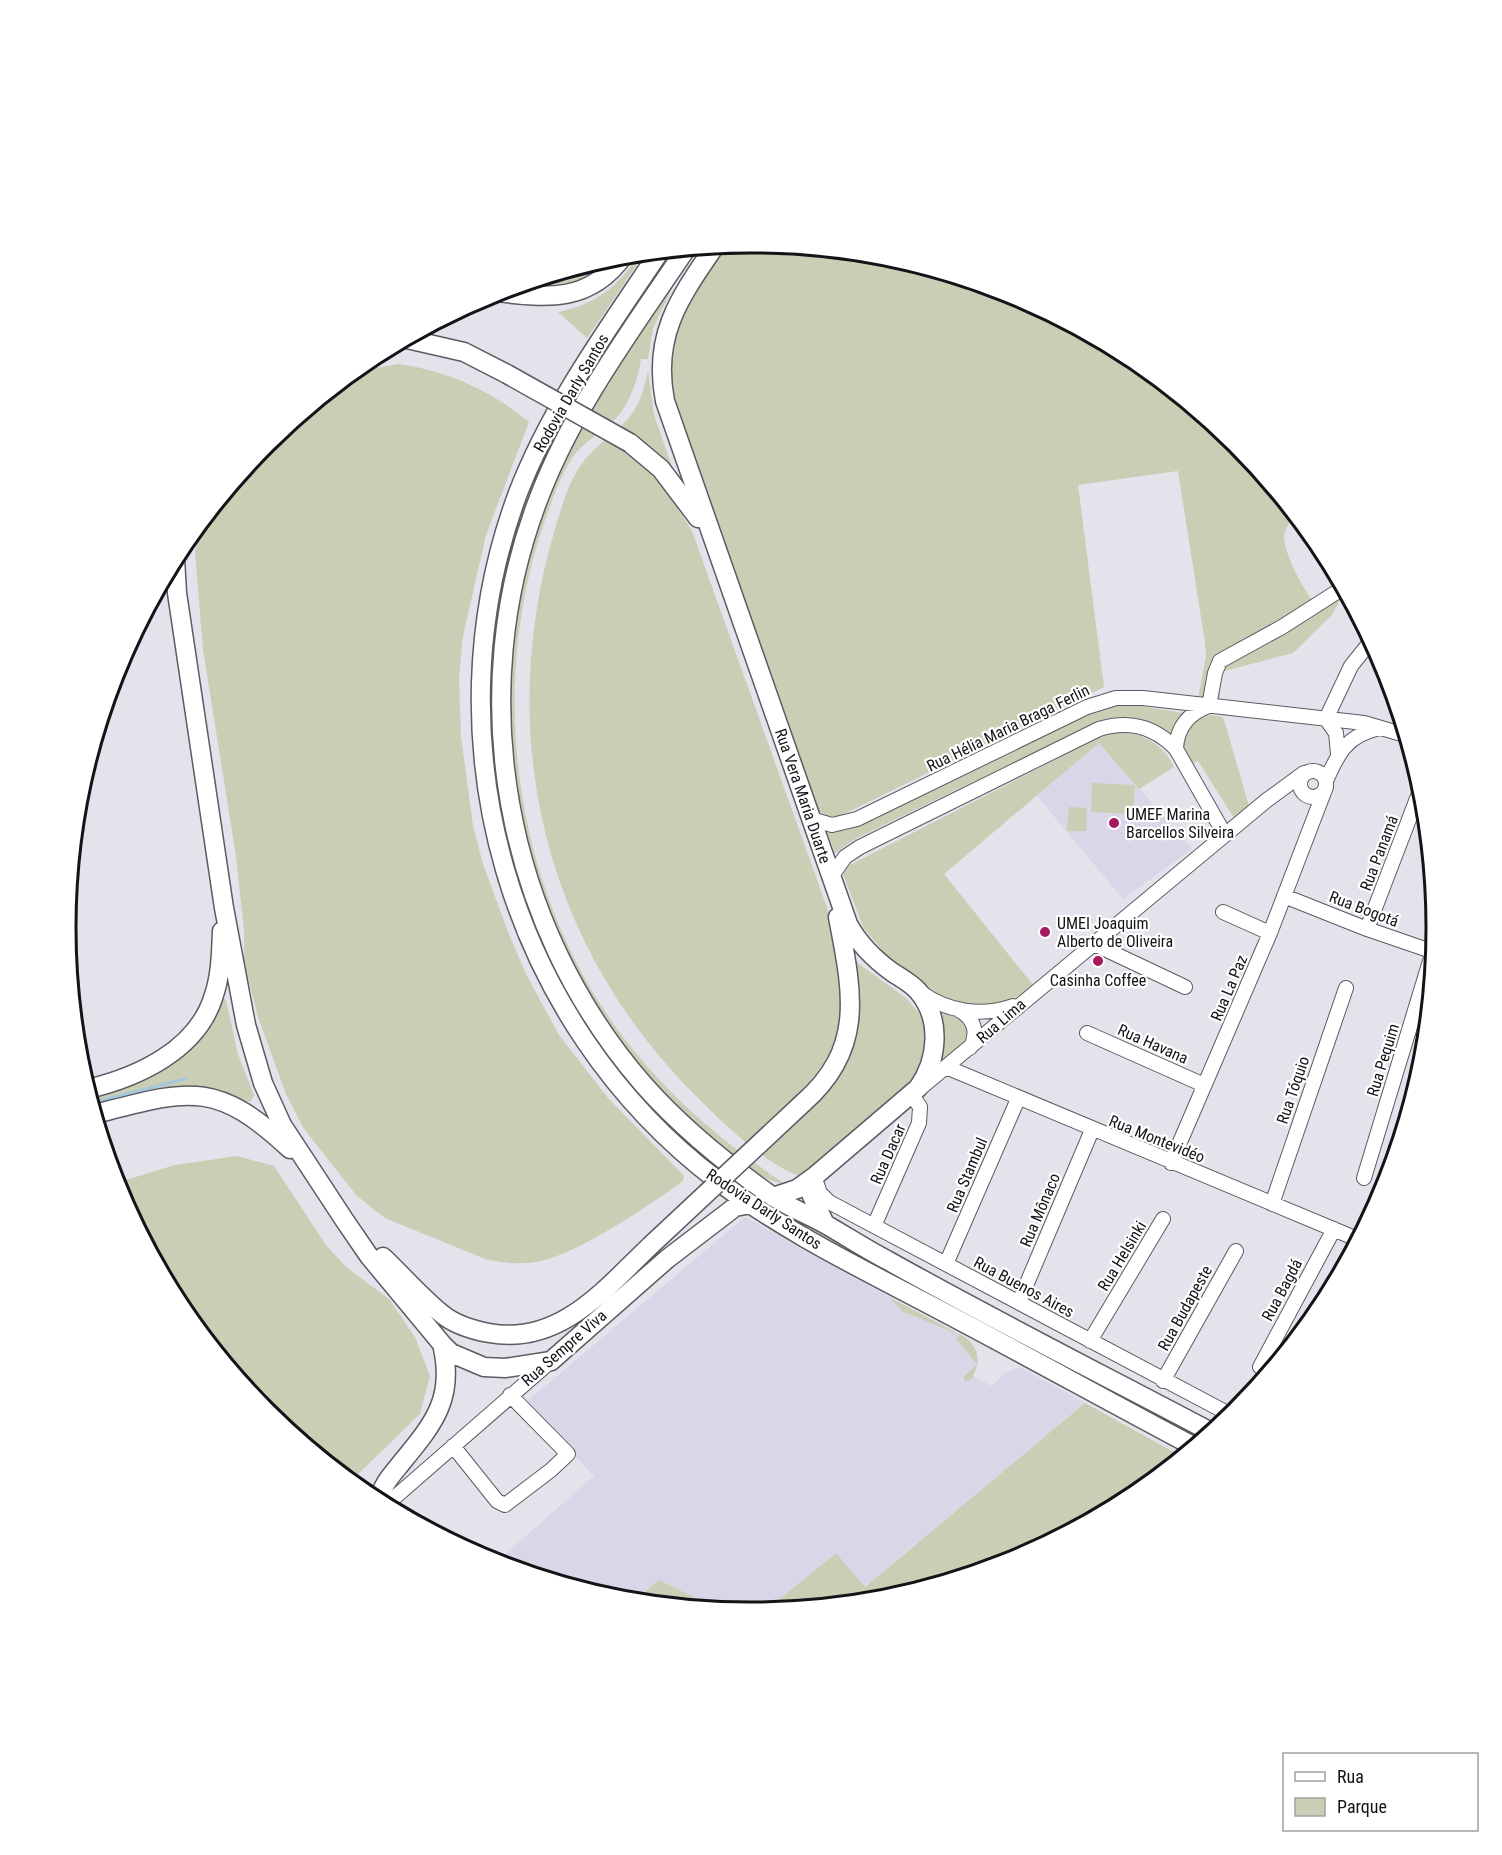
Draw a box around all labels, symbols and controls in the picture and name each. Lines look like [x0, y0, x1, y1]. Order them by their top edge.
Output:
street label: Rodovia Darly Santos [529, 330, 613, 456]
street label: Rua Hélia Maria Braga Ferlin [924, 680, 1092, 776]
street label: Rua Vera Maria Duarte [771, 726, 835, 866]
place label: UMEF Marina Barcellos Silveira [1126, 805, 1234, 842]
street label: Rua Panamá [1356, 813, 1402, 893]
marker: UMEF Marina Barcellos Silveira [1107, 816, 1121, 830]
street label: Rua Bogotá [1327, 887, 1401, 931]
place label: UMEI Joaquim Alberto de Oliveira [1057, 914, 1173, 951]
marker: UMEI Joaquim Alberto de Oliveira [1038, 925, 1052, 939]
street label: Rua La Paz [1207, 952, 1251, 1024]
marker: Casinha Coffee [1091, 954, 1105, 968]
place label: Casinha Coffee [1050, 971, 1146, 990]
street label: Rua Lima [973, 995, 1029, 1047]
street label: Rua Havana [1115, 1020, 1191, 1068]
street label: Rua Pequim [1363, 1021, 1403, 1099]
street label: Rua Tóquio [1273, 1054, 1313, 1126]
street label: Rua Montevidéo [1106, 1111, 1208, 1167]
street label: Rua Dacar [866, 1121, 910, 1187]
street label: Rua Stambul [943, 1135, 991, 1215]
street label: Rodovia Darly Santos [703, 1165, 825, 1253]
street label: Rua Mônaco [1016, 1170, 1064, 1250]
street label: Rua Helsinki [1094, 1218, 1150, 1294]
street label: Rua Buenos Aires [971, 1253, 1077, 1321]
street label: Rua Bagdá [1258, 1256, 1306, 1324]
street label: Rua Budapeste [1154, 1262, 1216, 1354]
street label: Rua Sempre Viva [518, 1306, 610, 1390]
legend [1283, 1753, 1478, 1831]
text: Rua [1337, 1766, 1364, 1787]
text: Parque [1337, 1796, 1387, 1817]

